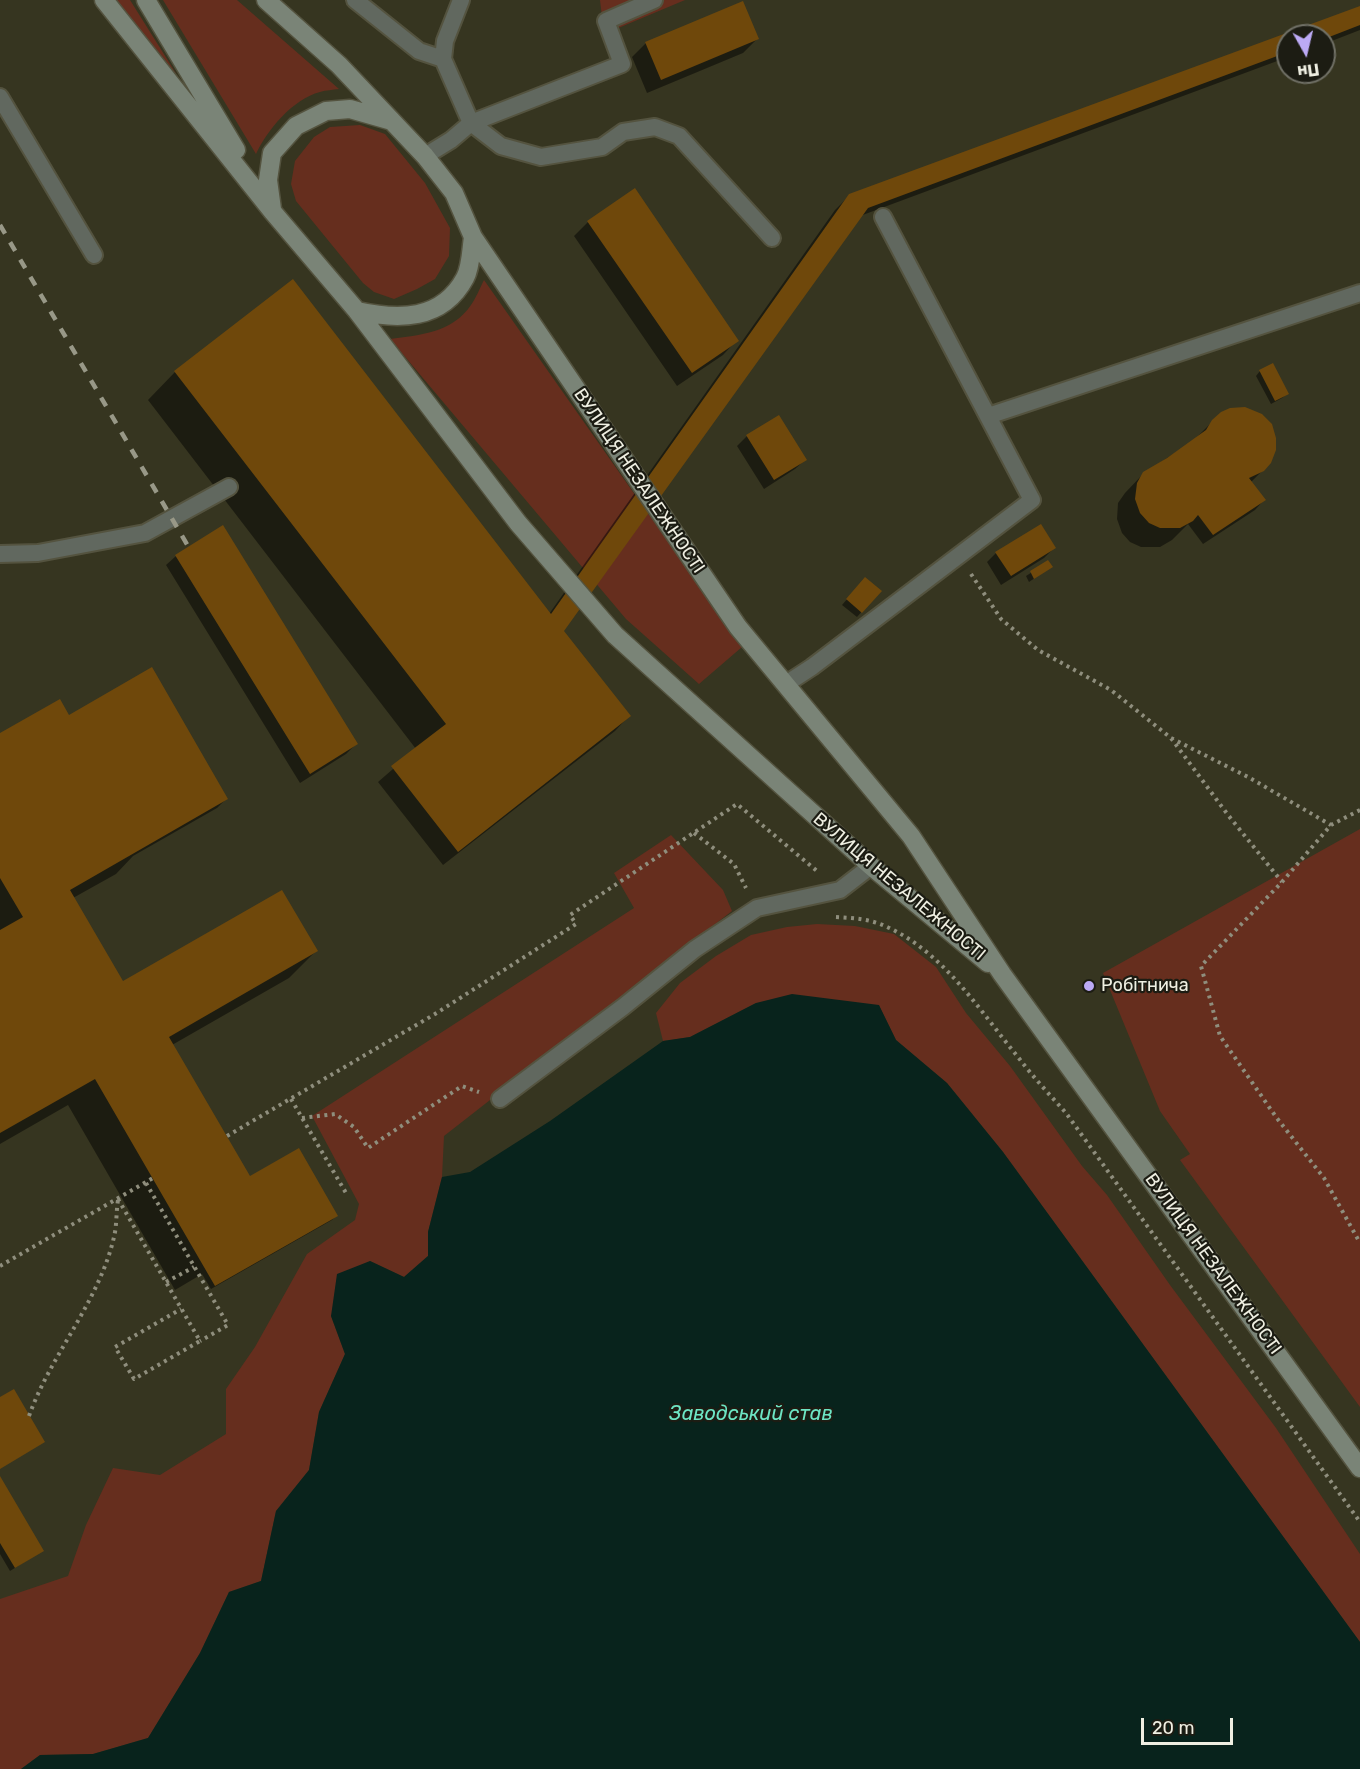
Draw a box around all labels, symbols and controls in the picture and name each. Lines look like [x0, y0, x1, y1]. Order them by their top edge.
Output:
north arrow [1276, 24, 1336, 84]
text: Пн [1296, 59, 1321, 81]
street label: ВУЛИЦЯ НЕЗАЛЕЖНОСТІ [569, 384, 709, 578]
street label: ВУЛИЦЯ НЕЗАЛЕЖНОСТІ [808, 809, 990, 965]
place label: Робітнича [1101, 975, 1189, 997]
marker: Робітнича [1082, 979, 1096, 993]
street label: ВУЛИЦЯ НЕЗАЛЕЖНОСТІ [1140, 1169, 1286, 1359]
water label: Заводський став [669, 1402, 833, 1426]
scale bar [1144, 1706, 1236, 1744]
text: 20 m [1152, 1717, 1194, 1739]

